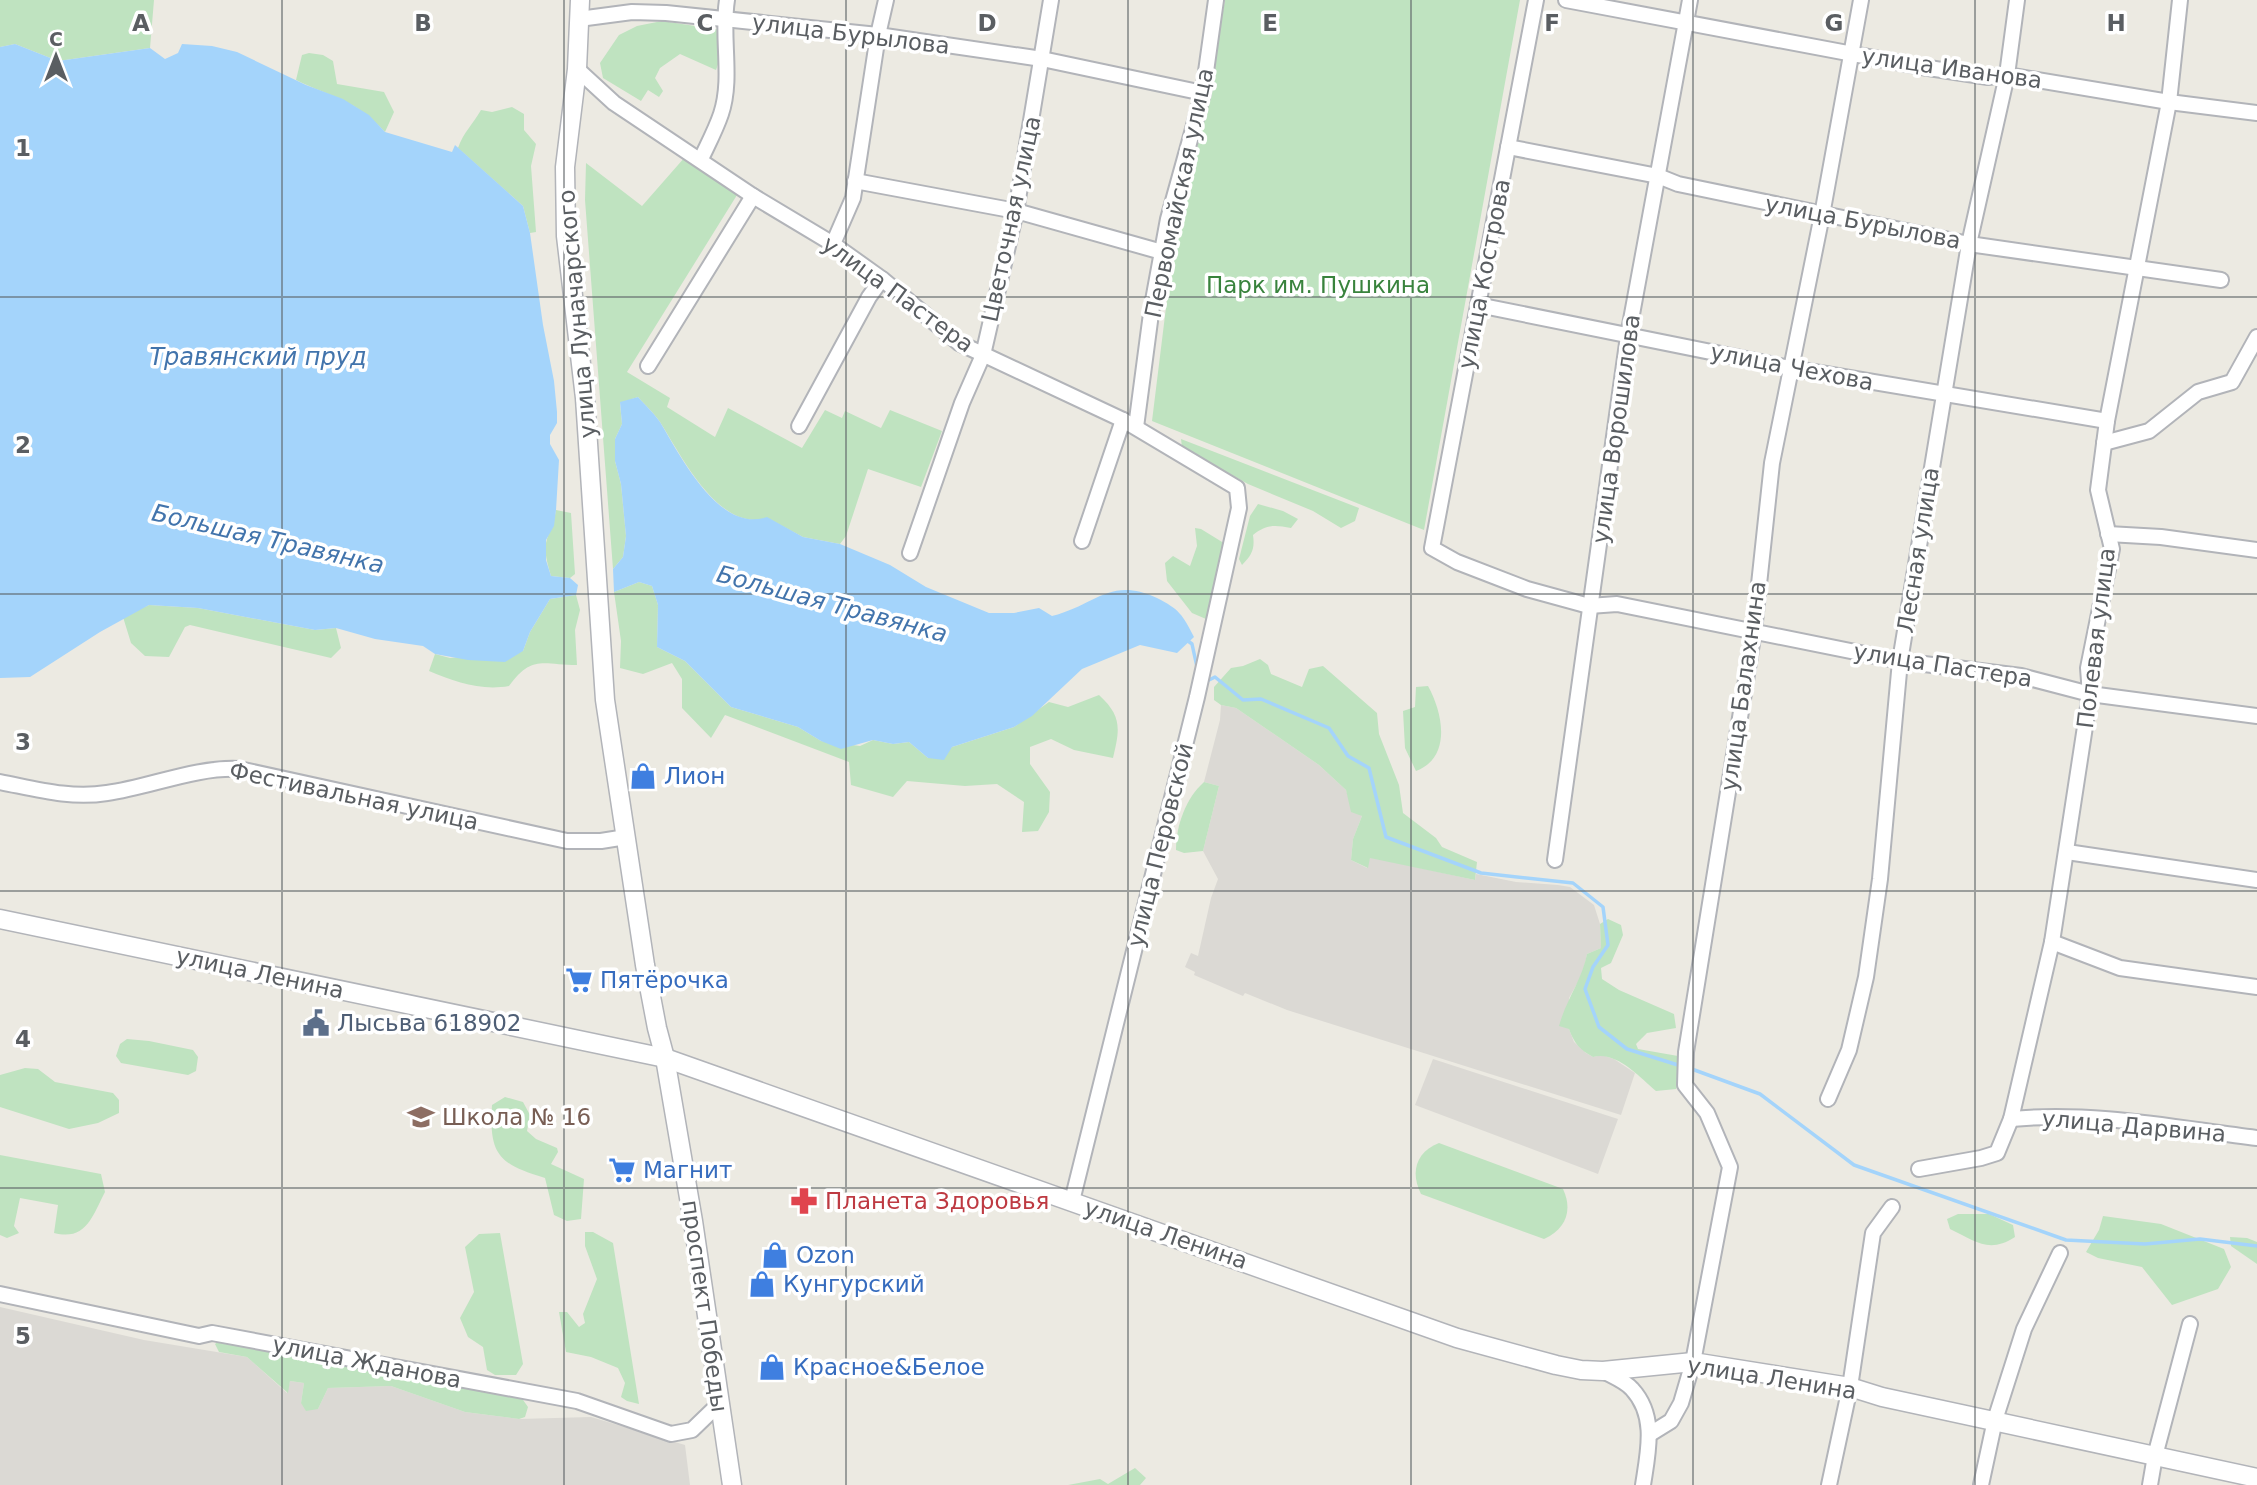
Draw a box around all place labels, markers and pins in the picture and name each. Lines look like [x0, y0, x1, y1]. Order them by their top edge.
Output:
shop icon: Лион [628, 761, 658, 791]
place label: Лион [664, 763, 725, 789]
supermarket icon: Пятёрочка [564, 965, 594, 995]
place label: Пятёрочка [600, 967, 729, 993]
public building icon: Лысьва 618902 [301, 1008, 331, 1038]
place label: Лысьва 618902 [337, 1010, 521, 1036]
school or university icon: Школа № 16 [406, 1102, 436, 1132]
place label: Школа № 16 [442, 1104, 591, 1130]
supermarket icon: Магнит [607, 1155, 637, 1185]
place label: Магнит [643, 1157, 732, 1183]
pharmacy icon: Планета Здоровья [789, 1186, 819, 1216]
place label: Планета Здоровья [825, 1188, 1049, 1214]
shop icon: Ozon [760, 1240, 790, 1270]
place label: Ozon [796, 1242, 855, 1268]
shop icon: Кунгурский [747, 1269, 777, 1299]
place label: Кунгурский [783, 1271, 925, 1297]
shop icon: Красное&Белое [757, 1352, 787, 1382]
place label: Красное&Белое [793, 1354, 985, 1380]

